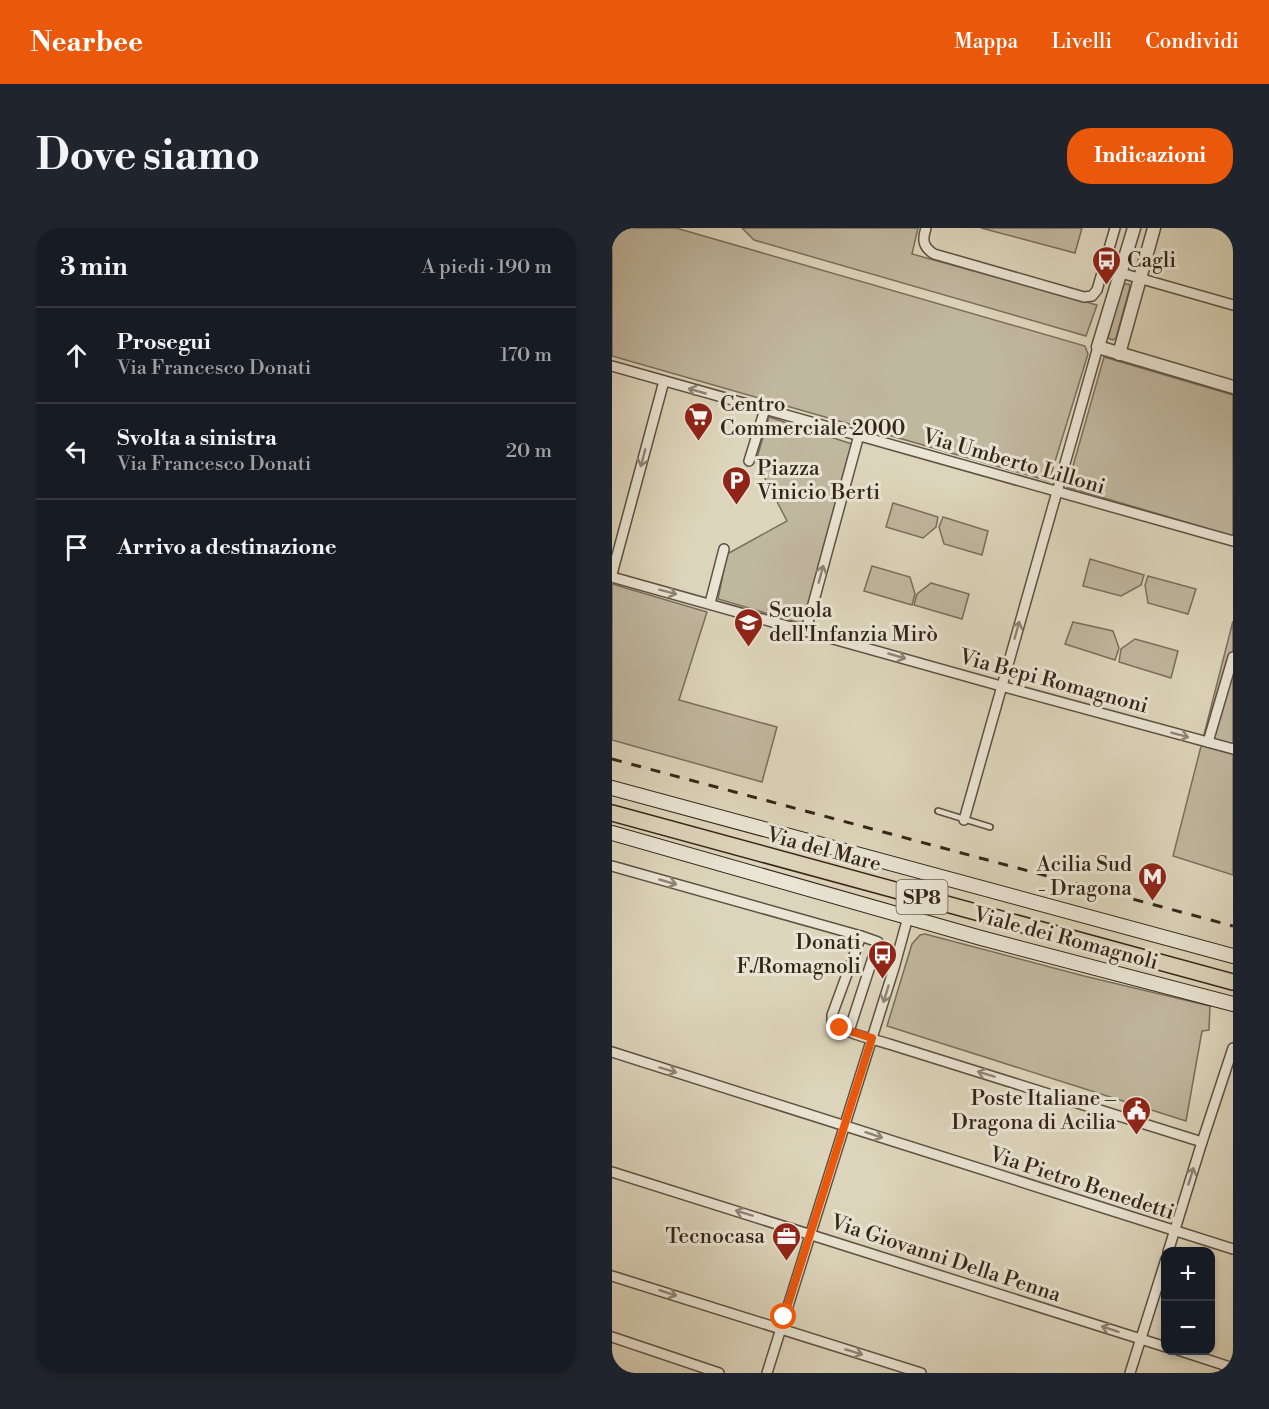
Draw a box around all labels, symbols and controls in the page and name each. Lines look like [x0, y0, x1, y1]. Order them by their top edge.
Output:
text: Nearbee [30, 25, 143, 60]
text: Mappa [954, 29, 1018, 55]
text: Livelli [1051, 29, 1112, 55]
text: Condividi [1145, 29, 1239, 55]
button: Indicazioni [1067, 128, 1233, 184]
text: Dove siamo [36, 130, 260, 183]
bus stop icon: Cagli [1090, 244, 1122, 286]
place label: Cagli [1127, 248, 1176, 274]
text: 3 min [60, 251, 128, 283]
text: A piedi · 190 m [421, 255, 552, 280]
text: Prosegui [117, 329, 211, 356]
icon: ahead [60, 339, 93, 372]
text: 170 m [500, 343, 552, 368]
text: Via Francesco Donati [117, 356, 311, 381]
one-way arrow [688, 384, 707, 396]
place label: Centro Commerciale 2000 [720, 392, 906, 442]
supermarket icon: Centro Commerciale 2000 [683, 400, 715, 442]
street label: Via Umberto Lilloni [918, 423, 1108, 501]
text: Svolta a sinistra [117, 425, 277, 452]
icon: left [60, 435, 93, 468]
text: 20 m [506, 439, 552, 464]
one-way arrow [637, 448, 648, 467]
text: Via Francesco Donati [117, 452, 311, 477]
place label: Piazza Vinicio Berti [756, 456, 880, 506]
parking icon: Piazza Vinicio Berti [720, 464, 752, 506]
icon: arrive [60, 531, 93, 564]
text: Arrivo a destinazione [117, 534, 337, 561]
one-way arrow [816, 565, 827, 584]
one-way arrow [659, 587, 678, 598]
place label: Scuola dell'Infanzia Mirò [769, 598, 938, 648]
school or university icon: Scuola dell'Infanzia Mirò [732, 606, 764, 648]
one-way arrow [1012, 621, 1023, 640]
street label: Via Bepi Romagnoni [956, 644, 1151, 720]
one-way arrow [887, 651, 906, 662]
one-way arrow [1170, 729, 1189, 741]
street label: Via del Mare [763, 822, 884, 878]
place label: Acilia Sud - Dragona [1036, 852, 1132, 902]
metro station icon: Acilia Sud - Dragona [1137, 860, 1169, 902]
one-way arrow [658, 877, 677, 889]
road number: SP8 [896, 880, 948, 914]
street label: Viale dei Romagnoli [970, 902, 1161, 976]
place label: Donati F./Romagnoli [737, 930, 861, 980]
bus stop icon: Donati F./Romagnoli [866, 938, 898, 980]
one-way arrow [880, 984, 891, 1003]
route end [826, 1014, 852, 1040]
one-way arrow [658, 1065, 677, 1076]
one-way arrow [977, 1068, 996, 1079]
place label: Poste Italiane – Dragona di Acilia [952, 1086, 1117, 1136]
public building icon: Poste Italiane – Dragona di Acilia [1121, 1094, 1153, 1136]
one-way arrow [864, 1131, 883, 1142]
street label: Via Pietro Benedetti [985, 1141, 1177, 1226]
one-way arrow [1186, 1167, 1197, 1186]
one-way arrow [735, 1207, 754, 1218]
street label: Via Giovanni Della Penna [826, 1209, 1064, 1309]
office icon: Tecnocasa [770, 1220, 802, 1262]
place label: Tecnocasa [666, 1224, 765, 1250]
map controls [1161, 1247, 1215, 1355]
button: + [1161, 1247, 1215, 1301]
one-way arrow [658, 1289, 677, 1300]
button: − [1161, 1301, 1215, 1355]
route start [770, 1303, 796, 1329]
one-way arrow [1101, 1323, 1120, 1334]
one-way arrow [844, 1347, 863, 1358]

